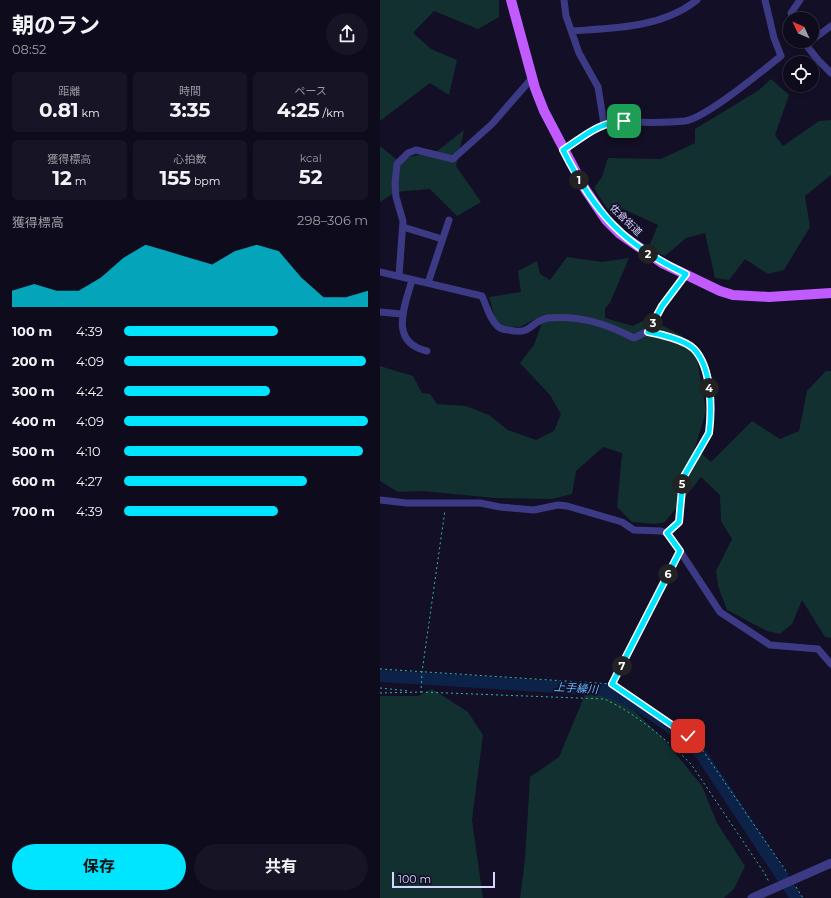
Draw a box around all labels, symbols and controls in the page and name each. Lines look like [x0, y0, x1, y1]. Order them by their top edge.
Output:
text: 朝のラン [12, 12, 100, 39]
north arrow [783, 12, 819, 48]
map controls [783, 12, 819, 92]
button: share [326, 13, 368, 55]
text: 08:52 [12, 41, 46, 57]
button: locate [783, 56, 819, 92]
text: 距離 [58, 84, 80, 98]
text: 時間 [179, 84, 201, 98]
text: ペース [294, 84, 327, 98]
text: 0.81 [39, 98, 79, 122]
text: 3:35 [170, 98, 210, 122]
text: 4:25 [277, 98, 320, 122]
pin [607, 104, 641, 138]
text: km [79, 106, 100, 120]
text: /km [320, 106, 345, 120]
icon: arrive [613, 110, 635, 132]
text: kcal [300, 151, 322, 165]
text: 獲得標高 [47, 152, 91, 166]
text: 心拍数 [173, 152, 206, 166]
text: 52 [299, 165, 322, 189]
text: 12 [52, 166, 72, 190]
text: 155 [159, 166, 191, 190]
pin: 1 [569, 170, 589, 190]
text: 1 [577, 173, 581, 187]
text: m [72, 174, 86, 188]
text: bpm [191, 174, 221, 188]
street label: 佐倉街道 [607, 201, 645, 239]
text: 298–306 m [297, 212, 368, 228]
text: 獲得標高 [12, 214, 64, 230]
pin: 2 [638, 244, 658, 264]
text: 2 [645, 247, 651, 261]
pin: 3 [643, 313, 663, 333]
text: 3 [650, 316, 656, 330]
text: 100 m [12, 323, 52, 339]
text: 4:39 [76, 323, 103, 339]
text: 200 m [12, 353, 55, 369]
text: 4:09 [76, 353, 104, 369]
pin: 4 [699, 378, 719, 398]
text: 4 [705, 381, 713, 395]
text: 300 m [12, 383, 55, 399]
text: 4:42 [76, 383, 103, 399]
text: 400 m [12, 413, 56, 429]
text: 4:09 [76, 413, 104, 429]
text: 500 m [12, 443, 55, 459]
text: 4:10 [76, 443, 101, 459]
text: 600 m [12, 473, 55, 489]
text: 4:27 [76, 473, 102, 489]
pin: 5 [672, 474, 692, 494]
text: 5 [679, 477, 685, 491]
text: 700 m [12, 503, 55, 519]
text: 4:39 [76, 503, 103, 519]
pin: 6 [658, 564, 678, 584]
text: 6 [664, 567, 672, 581]
pin: 7 [612, 656, 632, 676]
text: 7 [619, 659, 625, 673]
water label: 上手繰川 [554, 679, 599, 697]
pin [671, 719, 705, 753]
icon: check [677, 725, 699, 747]
button: 保存 [12, 844, 186, 890]
button: 共有 [194, 844, 368, 890]
scale bar [392, 870, 495, 889]
text: 100 m [398, 872, 431, 886]

